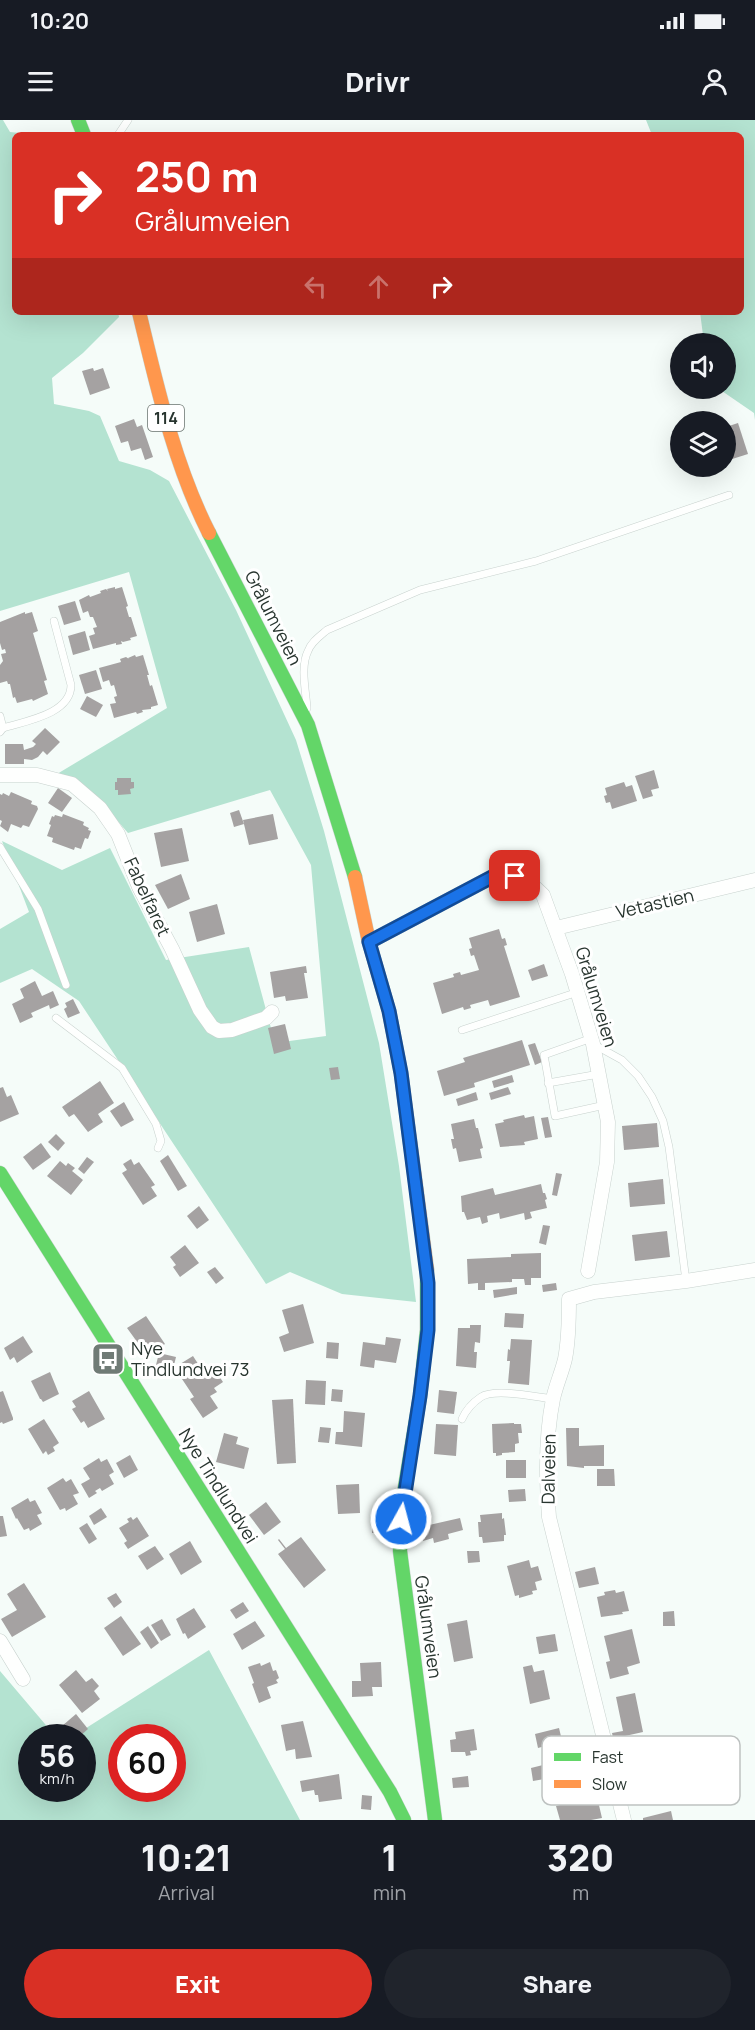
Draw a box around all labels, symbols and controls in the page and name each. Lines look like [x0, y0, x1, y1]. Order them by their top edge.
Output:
text: 10:20 [30, 6, 89, 36]
text: Drivr [345, 63, 410, 100]
icon: menu [24, 65, 57, 98]
icon: person [698, 65, 731, 98]
text: 250 m [135, 147, 258, 205]
icon: right [36, 156, 114, 234]
text: Grålumveien [135, 202, 290, 239]
icon: left [299, 270, 332, 303]
icon: ahead [362, 270, 395, 303]
icon: right [425, 270, 458, 303]
map controls [670, 333, 736, 477]
button: sound [670, 333, 736, 399]
road number: 114 [148, 405, 184, 431]
button: layers [670, 411, 736, 477]
street label: Grålumveien [240, 566, 308, 669]
pin [489, 850, 540, 901]
street label: Fabelfaret [119, 853, 177, 940]
icon: arrive [498, 859, 531, 892]
street label: Vetastien [613, 882, 696, 924]
street label: Grålumveien [570, 944, 624, 1050]
place label: Nye Tindlundvei 73 [131, 1336, 250, 1381]
bus stop icon: Nye Tindlundvei 73 [90, 1341, 126, 1377]
street label: Nye Tindlundvei [174, 1423, 264, 1548]
street label: Dalveien [535, 1433, 561, 1505]
position arrow [369, 1487, 433, 1551]
street label: Grålumveien [410, 1574, 448, 1680]
speed limit sign: 60 [108, 1724, 186, 1802]
text: 56 [39, 1735, 75, 1776]
legend [542, 1736, 740, 1805]
text: Fast [592, 1746, 623, 1768]
text: km/h [40, 1768, 74, 1789]
text: Slow [592, 1773, 627, 1795]
text: 10:21 [141, 1833, 232, 1882]
text: 1 [381, 1833, 398, 1882]
text: 320 [547, 1833, 614, 1882]
text: Arrival [158, 1879, 215, 1906]
text: min [373, 1879, 406, 1906]
text: m [572, 1879, 589, 1906]
button: Exit [24, 1949, 372, 2018]
button: Share [384, 1949, 731, 2018]

